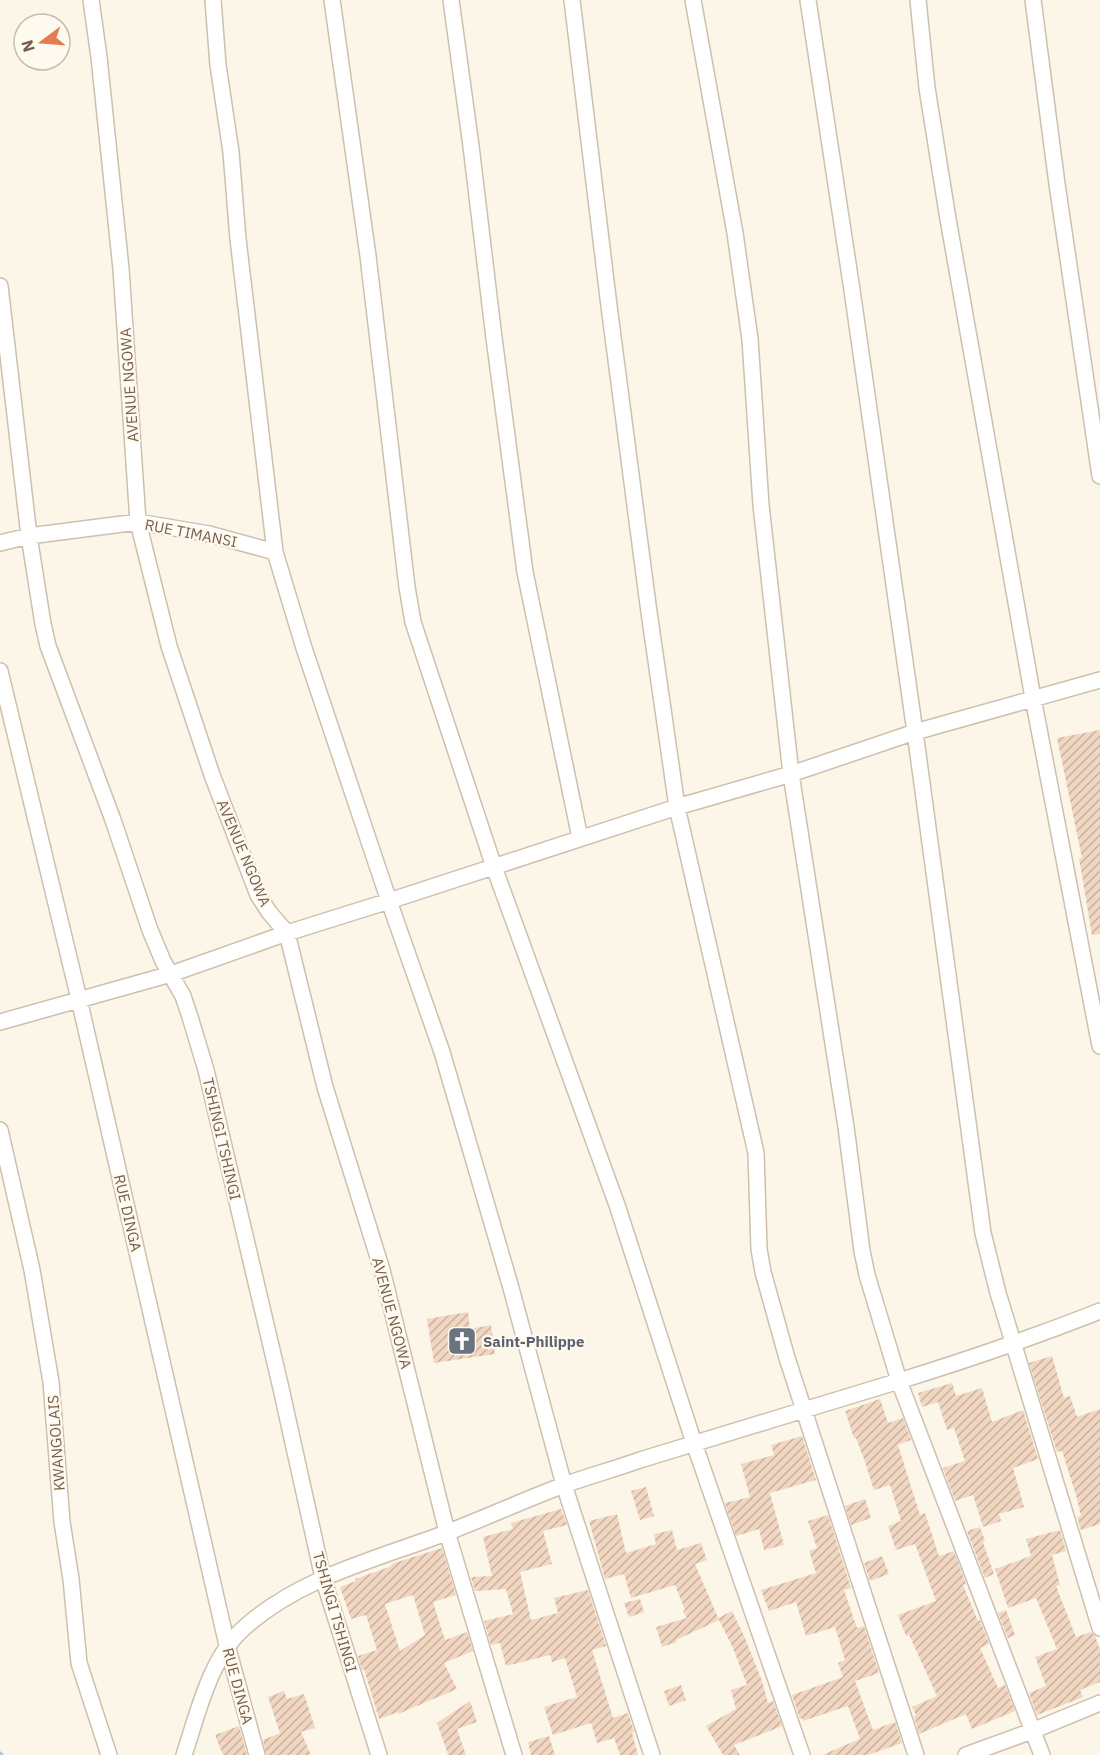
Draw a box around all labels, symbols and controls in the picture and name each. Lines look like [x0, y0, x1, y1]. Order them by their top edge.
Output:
north arrow [12, 12, 72, 72]
text: N [16, 38, 39, 54]
street label: AVENUE NGOWA [116, 327, 142, 443]
street label: RUE TIMANSI [143, 515, 239, 551]
street label: AVENUE NGOWA [213, 797, 275, 910]
street label: TSHINGI TSHINGI [199, 1076, 245, 1202]
street label: RUE DINGA [110, 1173, 146, 1254]
street label: AVENUE NGOWA [368, 1255, 416, 1371]
church icon: Saint-Philippe [446, 1325, 478, 1357]
place label: Saint-Philippe [483, 1332, 584, 1351]
street label: KWANGOLAIS [43, 1394, 69, 1492]
street label: TSHINGI TSHINGI [309, 1549, 361, 1675]
street label: RUE DINGA [219, 1646, 257, 1727]

